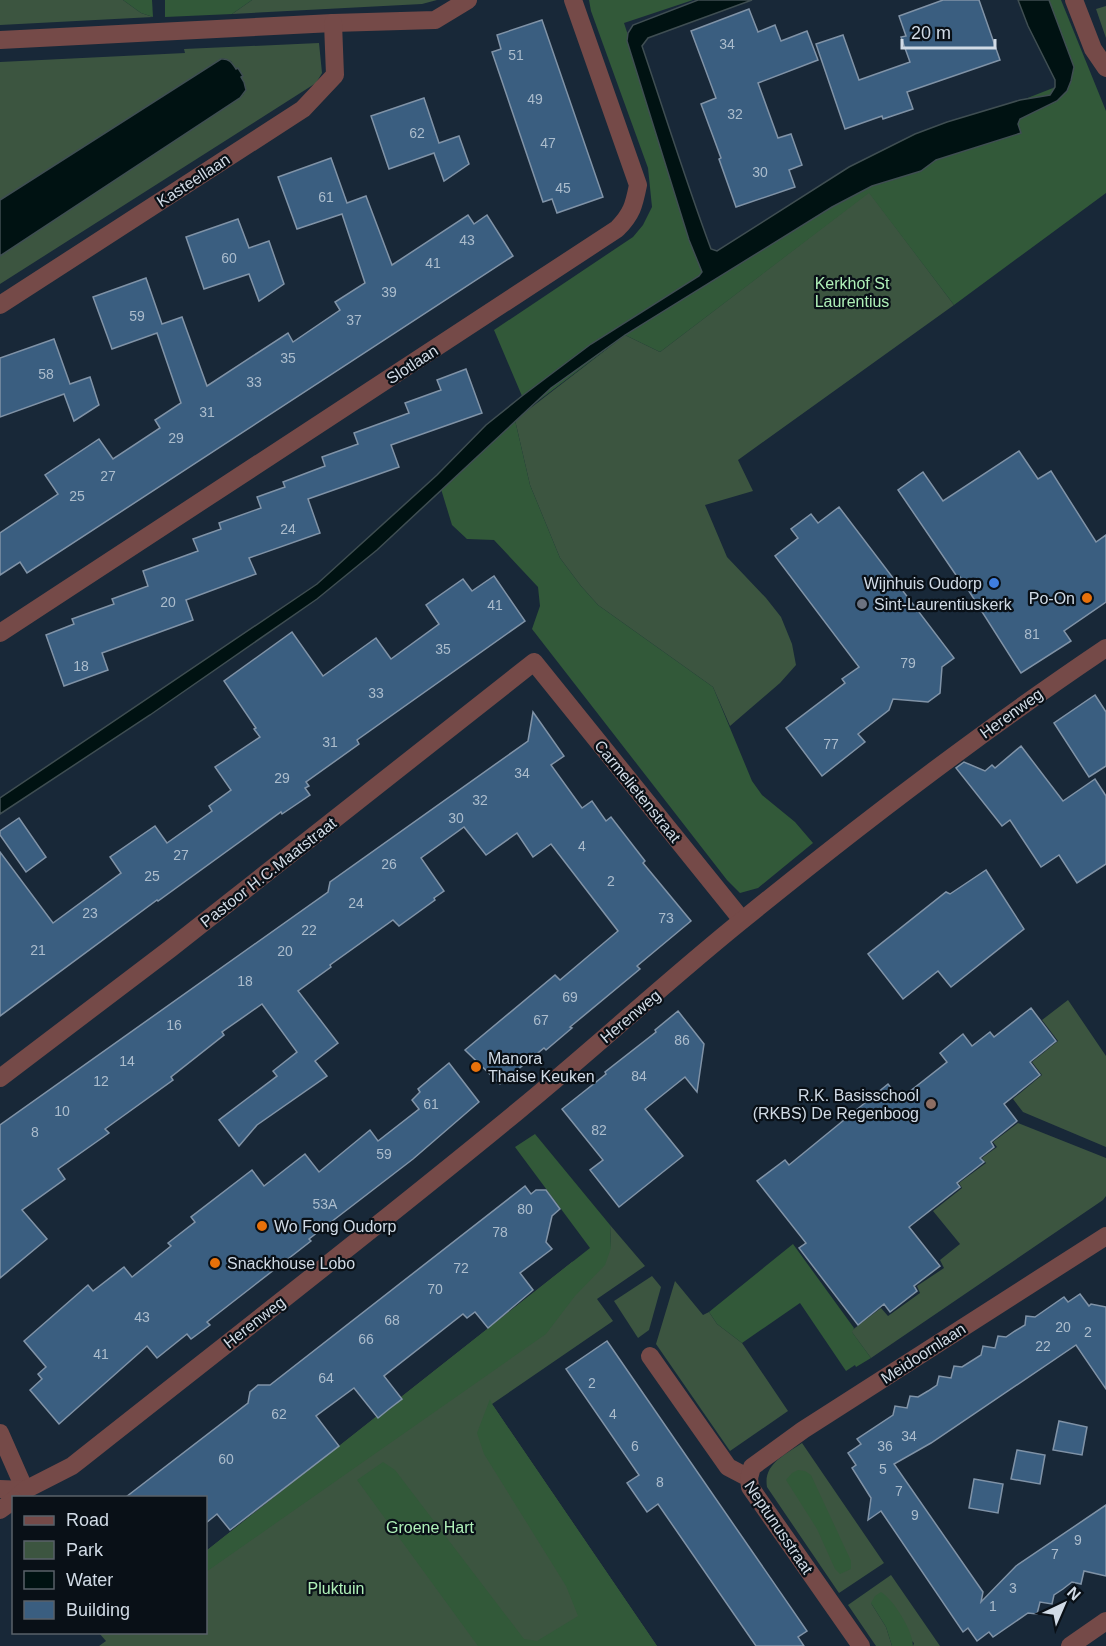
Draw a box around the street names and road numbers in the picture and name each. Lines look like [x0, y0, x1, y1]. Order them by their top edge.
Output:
street label: Kasteellaan [154, 151, 233, 210]
street label: Slotlaan [383, 342, 441, 387]
street label: Herenweg [977, 685, 1046, 742]
street label: Carmelietenstraat [591, 737, 684, 846]
street label: Pastoor H.C.Maatstraat [197, 814, 340, 931]
street label: Herenweg [597, 986, 664, 1046]
street label: Herenweg [220, 1293, 288, 1352]
street label: Meidoornlaan [878, 1320, 969, 1387]
street label: Neptunusstraat [741, 1478, 816, 1577]

